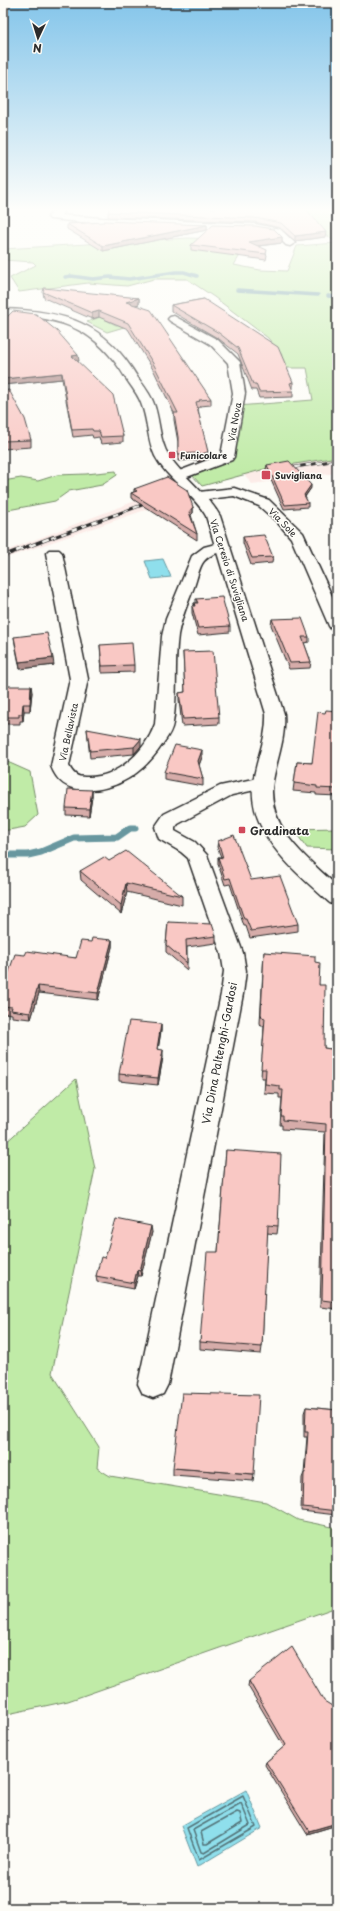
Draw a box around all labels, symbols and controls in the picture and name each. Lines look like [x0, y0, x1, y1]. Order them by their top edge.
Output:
north arrow [18, 18, 58, 58]
text: N [32, 40, 42, 57]
street label: Via Nova [224, 401, 244, 443]
place label: Funicolare [180, 448, 227, 462]
marker: Funicolare [167, 450, 177, 460]
place label: Suvigliana [275, 468, 323, 482]
marker: Suvigliana [260, 469, 272, 481]
street label: Via Sole [266, 504, 301, 540]
street label: Via Ceresio di Suvigliana [207, 517, 253, 623]
street label: Via Bellavista [55, 701, 81, 762]
place label: Gradinata [250, 822, 310, 839]
marker: Gradinata [237, 825, 247, 835]
street label: Via Dina Paltenghi-Gardosi [197, 981, 241, 1125]

